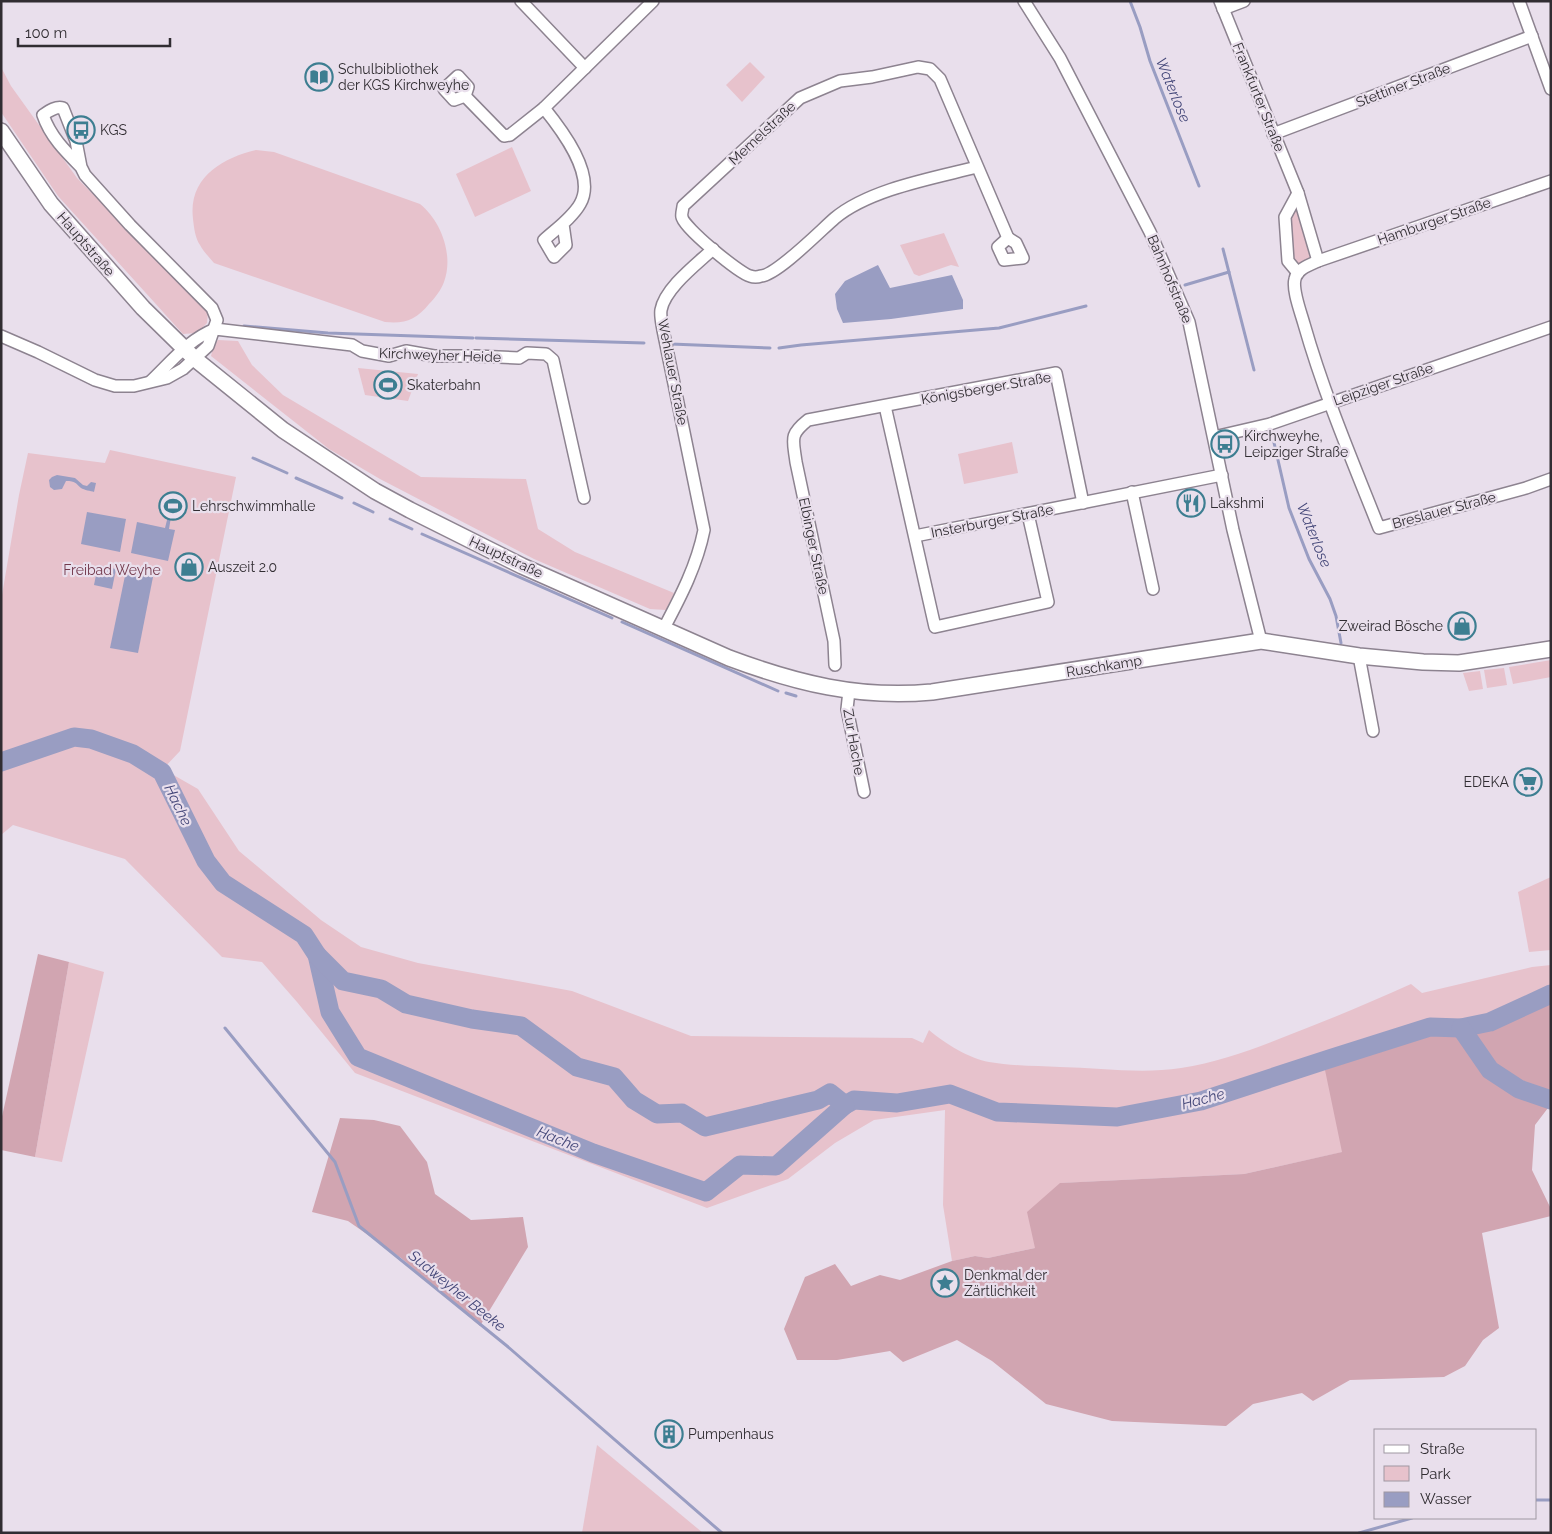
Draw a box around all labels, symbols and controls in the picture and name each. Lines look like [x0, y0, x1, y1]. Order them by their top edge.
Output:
scale bar [18, 15, 170, 47]
text: 100 m [25, 24, 67, 42]
street label: Frankfurter Straße [1230, 40, 1288, 154]
water label: Waterlose [1152, 55, 1194, 125]
street label: Stettiner Straße [1354, 60, 1452, 110]
place label: Schulbibliothek der KGS Kirchweyhe [338, 61, 469, 93]
library icon: Schulbibliothek der KGS Kirchweyhe [304, 62, 334, 92]
street label: Memelstraße [725, 98, 799, 168]
bus stop icon: KGS [66, 115, 96, 145]
place label: KGS [100, 122, 127, 138]
street label: Hamburger Straße [1375, 194, 1493, 248]
street label: Hauptstraße [54, 209, 118, 279]
street label: Bahnhofstraße [1144, 233, 1196, 325]
street label: Wehlauer Straße [655, 318, 691, 426]
street label: Kirchweyher Heide [379, 345, 501, 365]
street label: Leipziger Straße [1331, 359, 1435, 409]
street label: Königsberger Straße [920, 369, 1052, 407]
sports icon: Skaterbahn [373, 370, 403, 400]
place label: Skaterbahn [407, 377, 481, 393]
place label: Kirchweyhe, Leipziger Straße [1244, 428, 1348, 460]
bus stop icon: Kirchweyhe, Leipziger Straße [1210, 429, 1240, 459]
restaurant icon: Lakshmi [1176, 488, 1206, 518]
street label: Breslauer Straße [1390, 488, 1498, 532]
sports icon: Lehrschwimmhalle [158, 491, 188, 521]
place label: Lakshmi [1210, 495, 1264, 511]
street label: Elbinger Straße [796, 496, 832, 596]
place label: Lehrschwimmhalle [192, 498, 316, 514]
water label: Waterlose [1293, 500, 1335, 570]
street label: Insterburger Straße [929, 501, 1055, 541]
street label: Hauptstraße [467, 533, 545, 581]
shop icon: Auszeit 2.0 [174, 552, 204, 582]
place label: Auszeit 2.0 [208, 559, 277, 575]
park label: Freibad Weyhe [63, 562, 161, 578]
shop icon: Zweirad Bösche [1447, 611, 1477, 641]
place label: Zweirad Bösche [1339, 618, 1443, 634]
street label: Ruschkamp [1065, 652, 1143, 680]
street label: Zur Hache [840, 708, 868, 776]
supermarket icon: EDEKA [1513, 767, 1543, 797]
place label: EDEKA [1463, 774, 1510, 790]
water label: Hache [160, 781, 196, 829]
water label: Hache [1180, 1085, 1226, 1113]
water label: Hache [534, 1122, 582, 1156]
water label: Sudweyher Beeke [404, 1246, 509, 1336]
place label: Denkmal der Zärtlichkeit [964, 1267, 1047, 1299]
place icon: Denkmal der Zärtlichkeit [930, 1268, 960, 1298]
building icon: Pumpenhaus [654, 1419, 684, 1449]
place label: Pumpenhaus [688, 1426, 774, 1442]
legend [1374, 1429, 1537, 1519]
text: Straße [1420, 1440, 1465, 1458]
text: Park [1420, 1465, 1451, 1483]
text: Wasser [1420, 1490, 1472, 1508]

